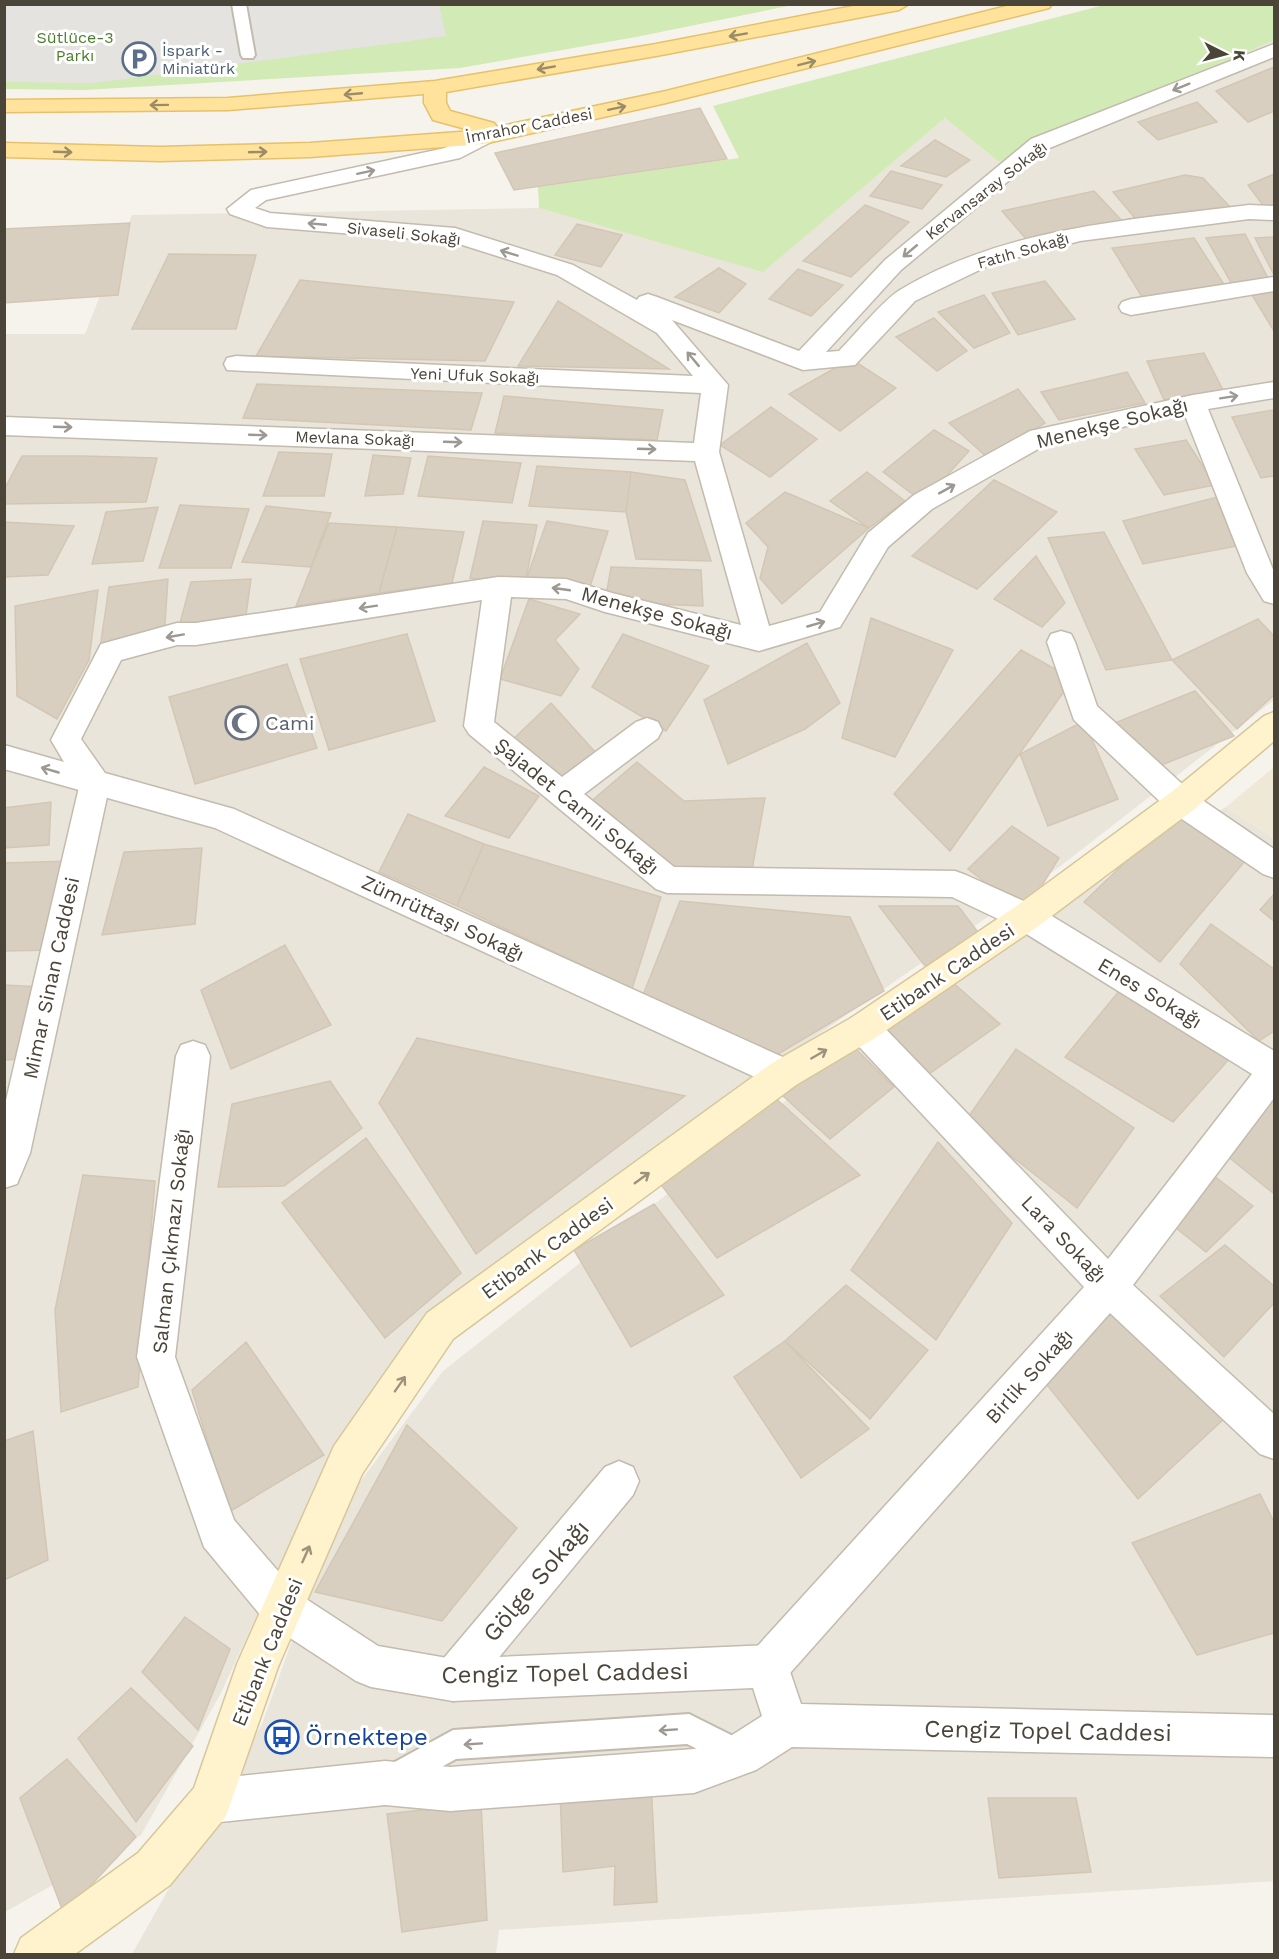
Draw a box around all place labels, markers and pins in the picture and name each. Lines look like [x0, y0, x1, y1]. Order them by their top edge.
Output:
parking icon: İspark - Miniatürk [121, 41, 157, 77]
place label: İspark - Miniatürk [162, 41, 235, 78]
mosque icon: Cami [224, 705, 260, 741]
place label: Cami [265, 711, 314, 735]
bus stop icon: Örnektepe [264, 1719, 300, 1755]
place label: Örnektepe [305, 1723, 428, 1751]

